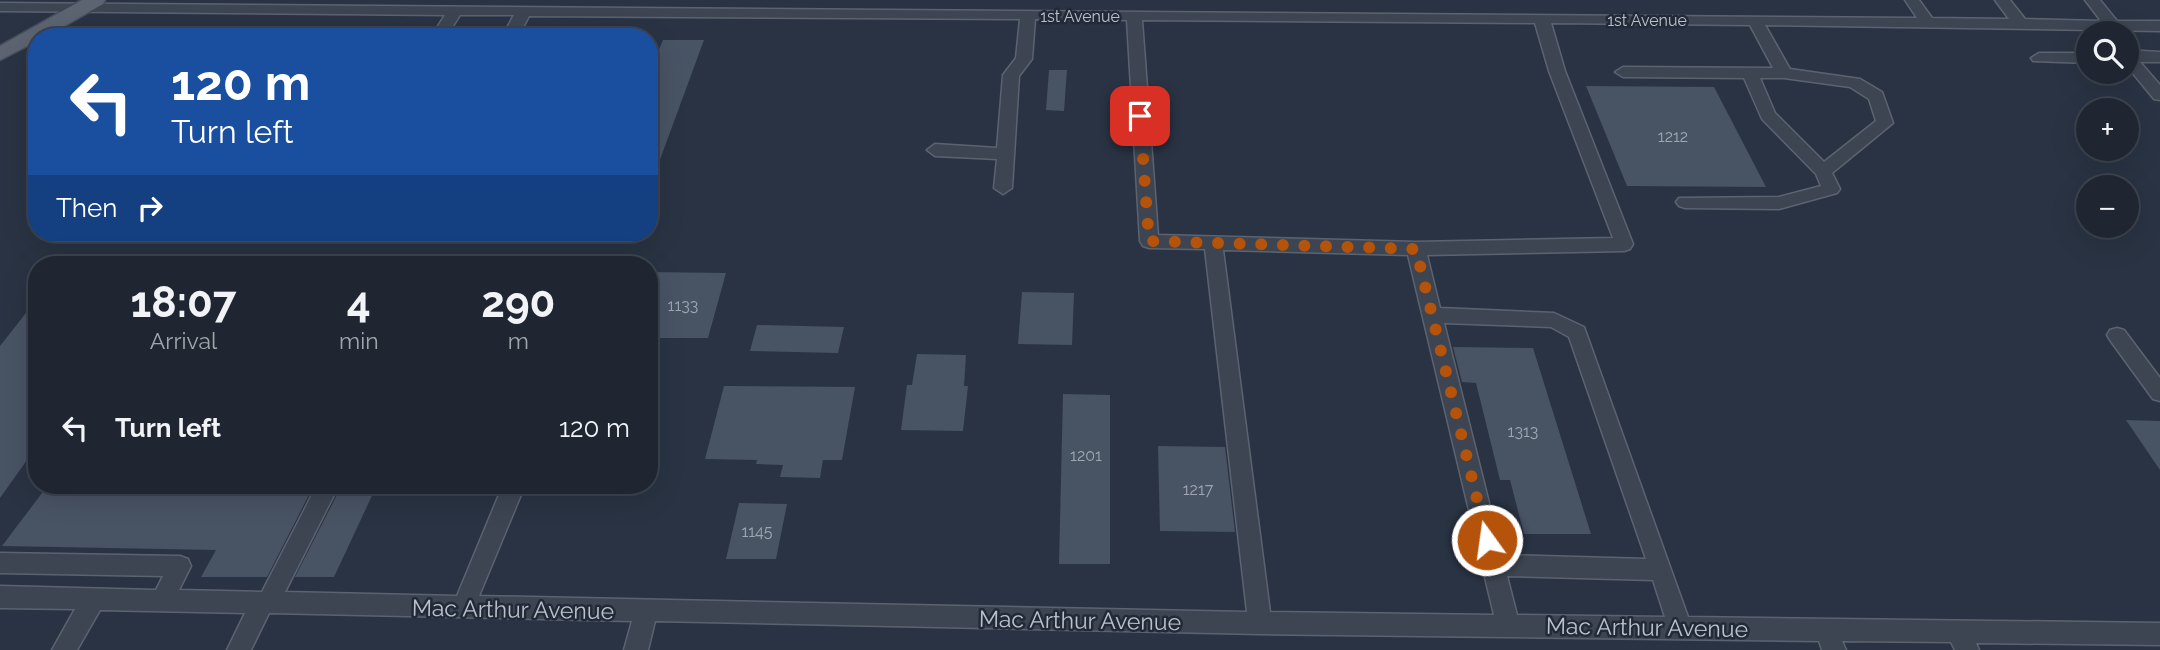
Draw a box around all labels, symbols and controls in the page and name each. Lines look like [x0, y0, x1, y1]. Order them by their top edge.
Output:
street label: 1st Avenue [1040, 7, 1120, 26]
street label: 1st Avenue [1607, 11, 1687, 30]
map controls [2076, 21, 2139, 238]
button: search [2076, 21, 2139, 84]
text: 120 m [171, 54, 310, 111]
icon: left [56, 56, 147, 147]
pin [1110, 86, 1170, 146]
icon: arrive [1121, 97, 1159, 135]
button: + [2076, 98, 2139, 161]
text: Turn left [171, 113, 293, 150]
house number: 1212 [1658, 127, 1688, 146]
button: − [2076, 175, 2139, 238]
icon: right [131, 189, 169, 227]
text: Then [56, 193, 117, 223]
text: 18:07 [131, 278, 236, 327]
text: 4 [347, 278, 371, 327]
text: 290 [481, 278, 555, 327]
house number: 1133 [668, 296, 698, 315]
text: Arrival [150, 327, 217, 354]
text: min [339, 327, 379, 354]
text: m [508, 327, 529, 354]
icon: left [56, 409, 94, 447]
text: Turn left [115, 413, 221, 443]
text: 120 m [559, 413, 630, 443]
house number: 1313 [1508, 422, 1538, 441]
house number: 1201 [1070, 446, 1102, 465]
house number: 1217 [1183, 480, 1214, 499]
position arrow [1450, 503, 1524, 577]
house number: 1145 [741, 522, 773, 541]
street label: Mac Arthur Avenue [412, 594, 614, 624]
street label: Mac Arthur Avenue [979, 605, 1181, 635]
street label: Mac Arthur Avenue [1546, 612, 1748, 642]

